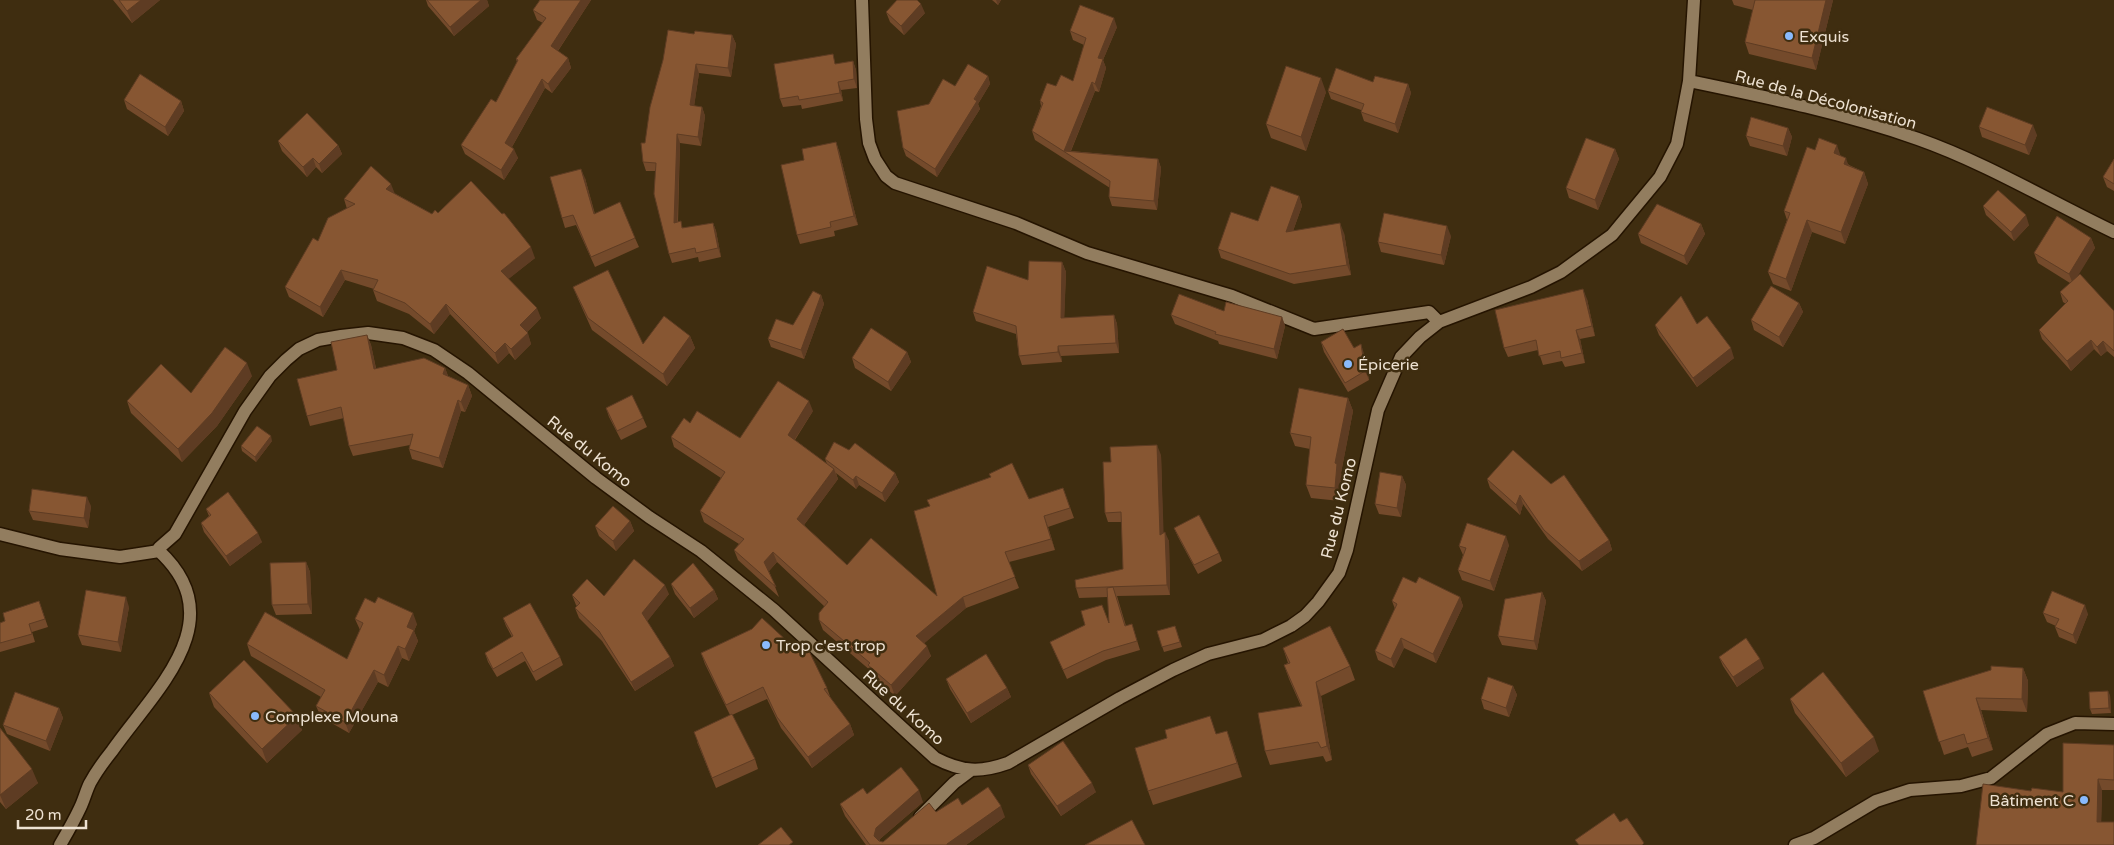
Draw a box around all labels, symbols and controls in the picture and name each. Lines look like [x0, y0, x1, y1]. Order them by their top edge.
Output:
place label: Exquis [1799, 27, 1849, 47]
marker: Exquis [1783, 30, 1795, 42]
street label: Rue de la Décolonisation [1733, 66, 1919, 134]
place label: Épicerie [1358, 355, 1419, 375]
marker: Épicerie [1342, 358, 1354, 370]
street label: Rue du Komo [543, 412, 636, 492]
street label: Rue du Komo [1317, 456, 1361, 561]
place label: Trop c'est trop [776, 636, 886, 656]
marker: Trop c'est trop [760, 639, 772, 651]
street label: Rue du Komo [858, 666, 948, 750]
place label: Complexe Mouna [265, 707, 398, 727]
marker: Complexe Mouna [249, 710, 261, 722]
place label: Bâtiment C [1989, 791, 2074, 811]
marker: Bâtiment C [2078, 794, 2090, 806]
scale bar [18, 798, 85, 830]
text: 20 m [25, 806, 62, 824]

